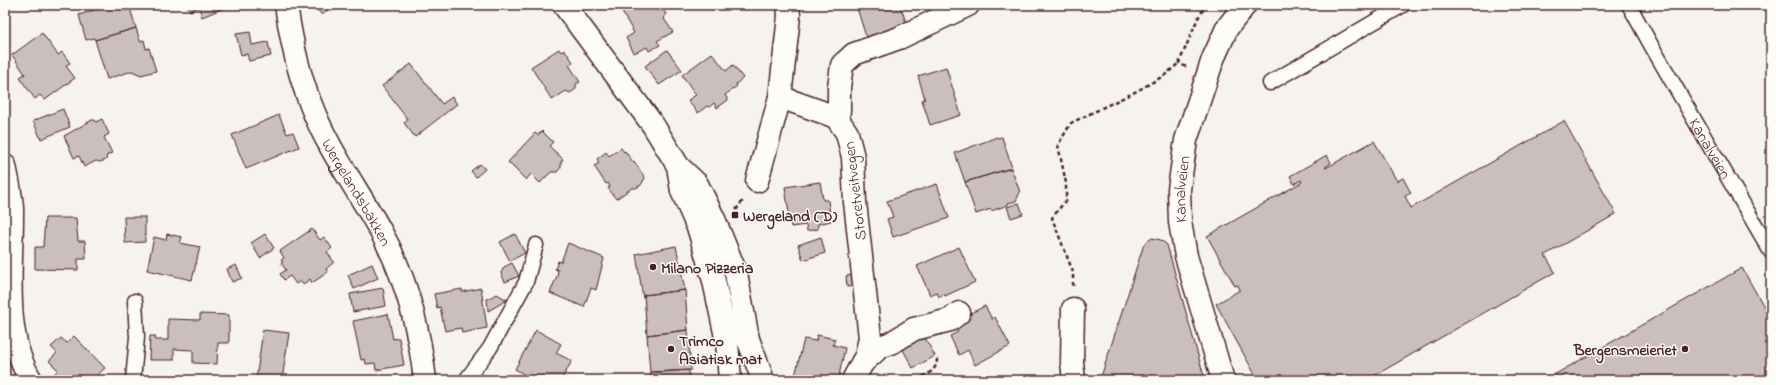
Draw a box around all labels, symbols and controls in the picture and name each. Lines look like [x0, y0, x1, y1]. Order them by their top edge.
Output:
street label: Kanalveien [1682, 114, 1736, 185]
street label: Wergelandsbakken [314, 135, 397, 251]
street label: Storetveitvegen [838, 140, 874, 242]
street label: Kanalveien [1169, 154, 1198, 223]
place label: Wergeland (D) [743, 205, 838, 230]
marker: Wergeland (D) [730, 210, 740, 220]
place label: Milano Pizzeria [661, 257, 754, 281]
marker: Milano Pizzeria [648, 262, 658, 272]
place label: Trimco Asiatisk mat [679, 330, 763, 372]
place label: Bergensmeieriet [1573, 339, 1678, 364]
marker: Trimco Asiatisk mat [666, 344, 676, 354]
marker: Bergensmeieriet [1680, 344, 1690, 354]

